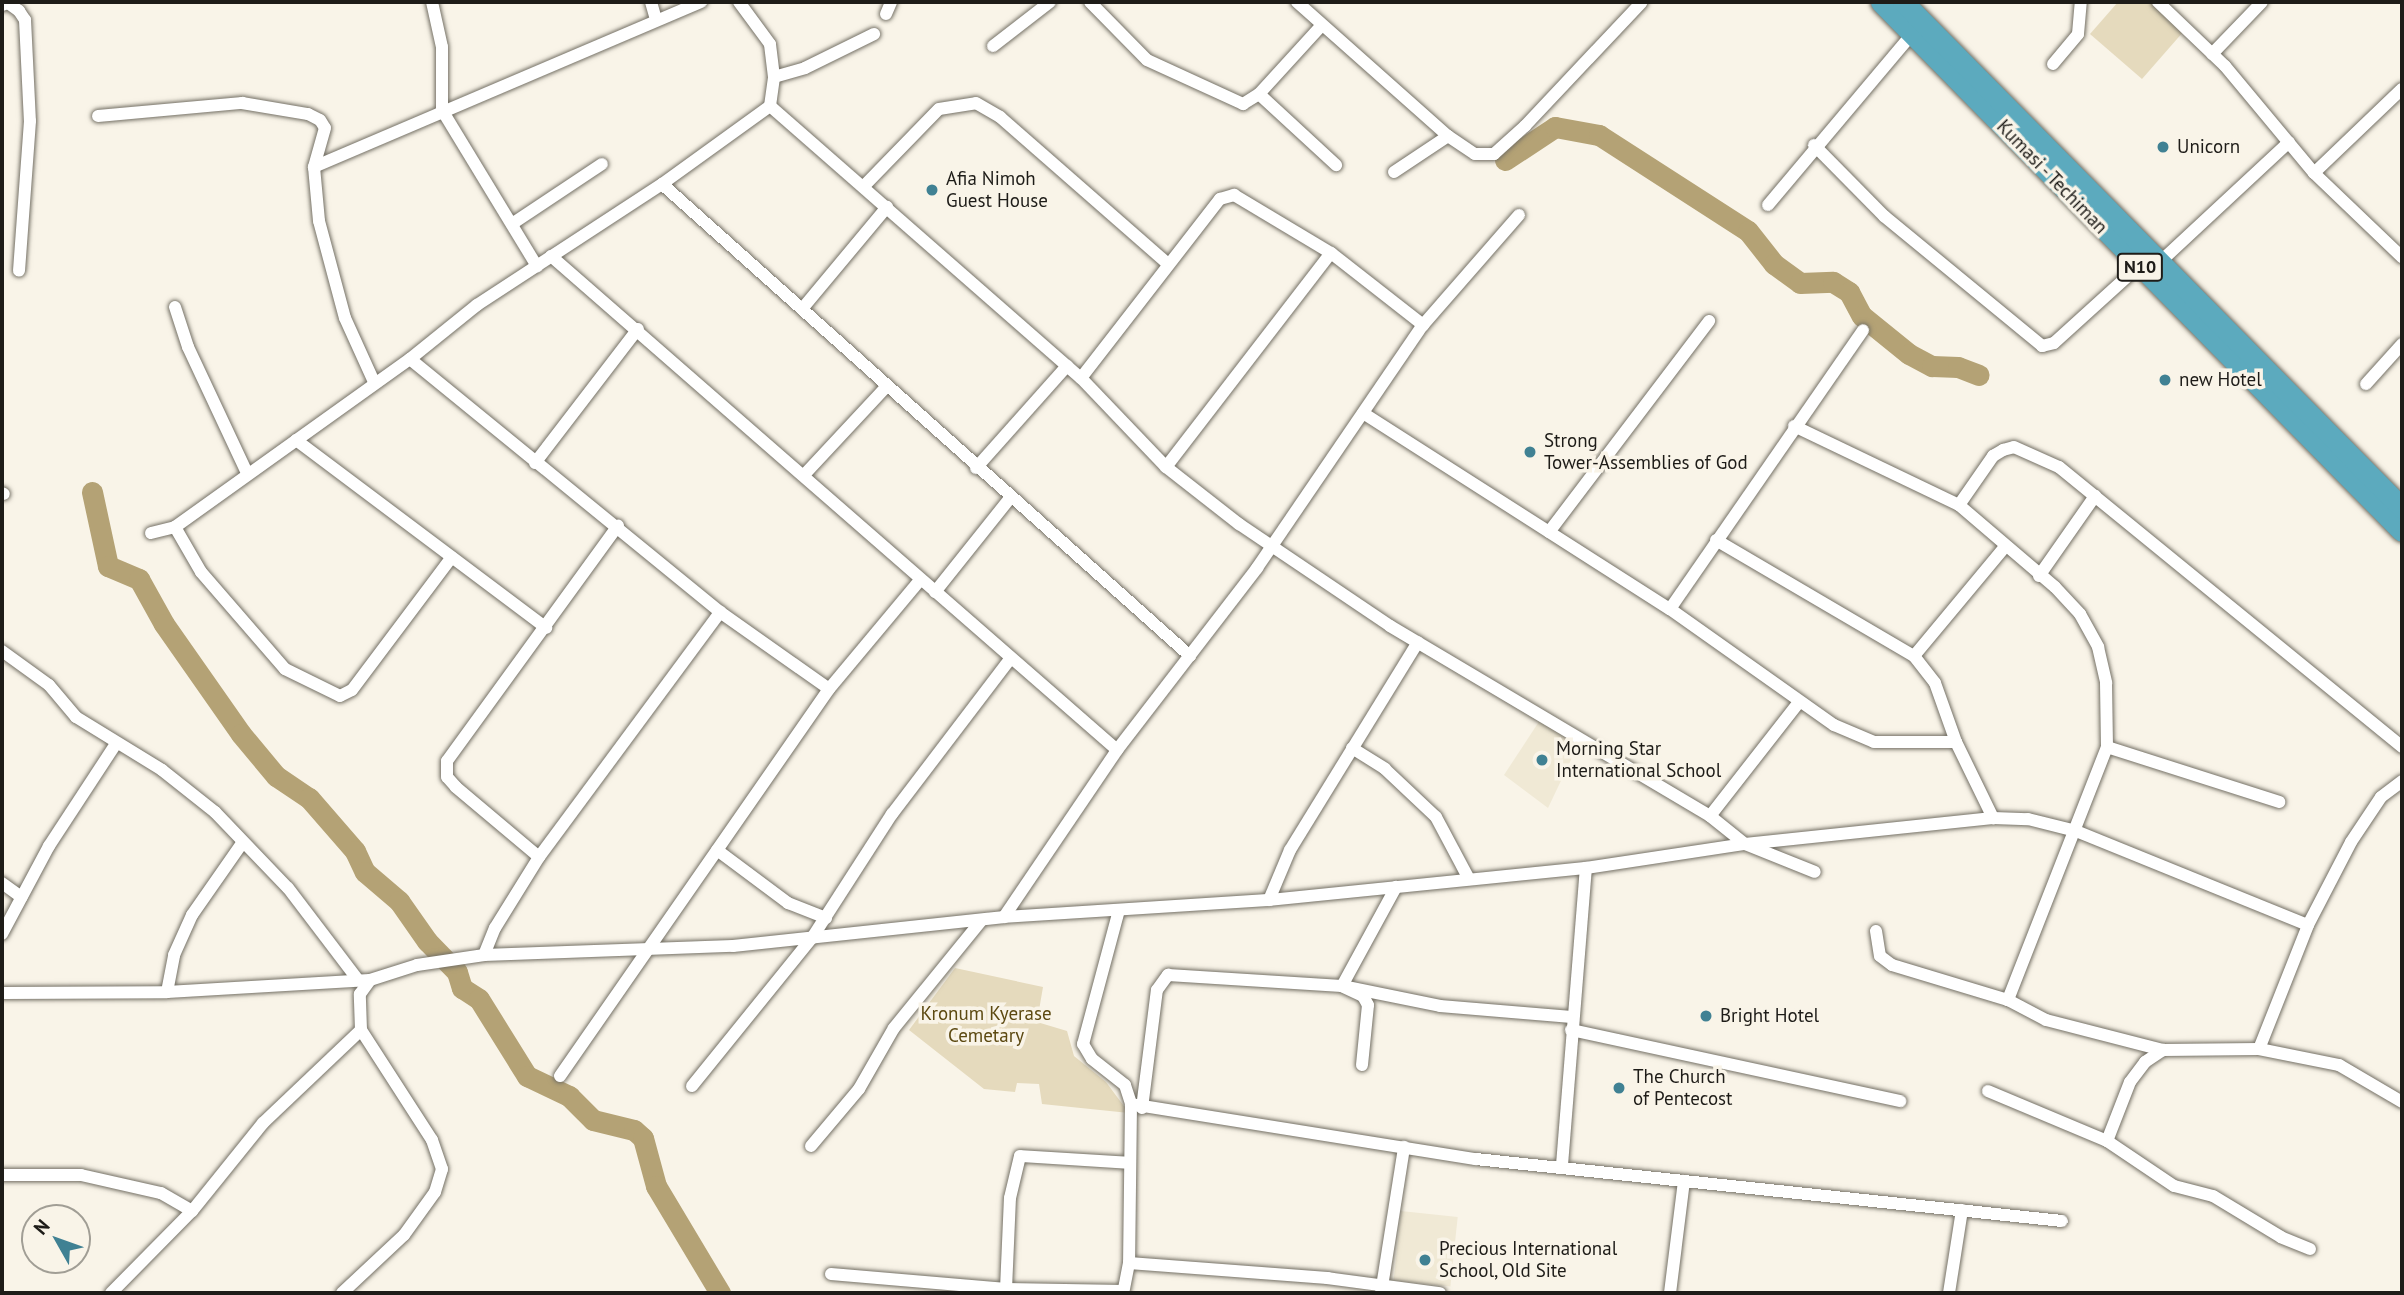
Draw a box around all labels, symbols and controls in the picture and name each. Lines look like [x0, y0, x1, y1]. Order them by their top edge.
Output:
street label: Kumasi - Techiman [1991, 114, 2113, 240]
place label: Unicorn [2177, 136, 2240, 158]
marker: Unicorn [2155, 139, 2171, 155]
place label: Afia Nimoh Guest House [946, 168, 1048, 212]
marker: Afia Nimoh Guest House [924, 182, 940, 198]
road number: N10 [2116, 253, 2164, 282]
place label: new Hotel [2179, 369, 2262, 391]
marker: new Hotel [2157, 372, 2173, 388]
place label: Strong Tower-Assemblies of God [1544, 430, 1748, 474]
marker: Strong Tower-Assemblies of God [1522, 444, 1538, 460]
place label: Morning Star International School [1556, 738, 1721, 782]
marker: Morning Star International School [1534, 752, 1550, 768]
park label: Kronum Kyerase Cemetary [920, 1003, 1052, 1047]
place label: Bright Hotel [1720, 1005, 1819, 1027]
marker: Bright Hotel [1698, 1008, 1714, 1024]
place label: The Church of Pentecost [1633, 1066, 1733, 1110]
marker: The Church of Pentecost [1611, 1080, 1627, 1096]
north arrow [21, 1204, 91, 1274]
text: N [28, 1214, 55, 1239]
place label: Precious International School, Old Site [1439, 1238, 1617, 1282]
marker: Precious International School, Old Site [1417, 1252, 1433, 1268]

